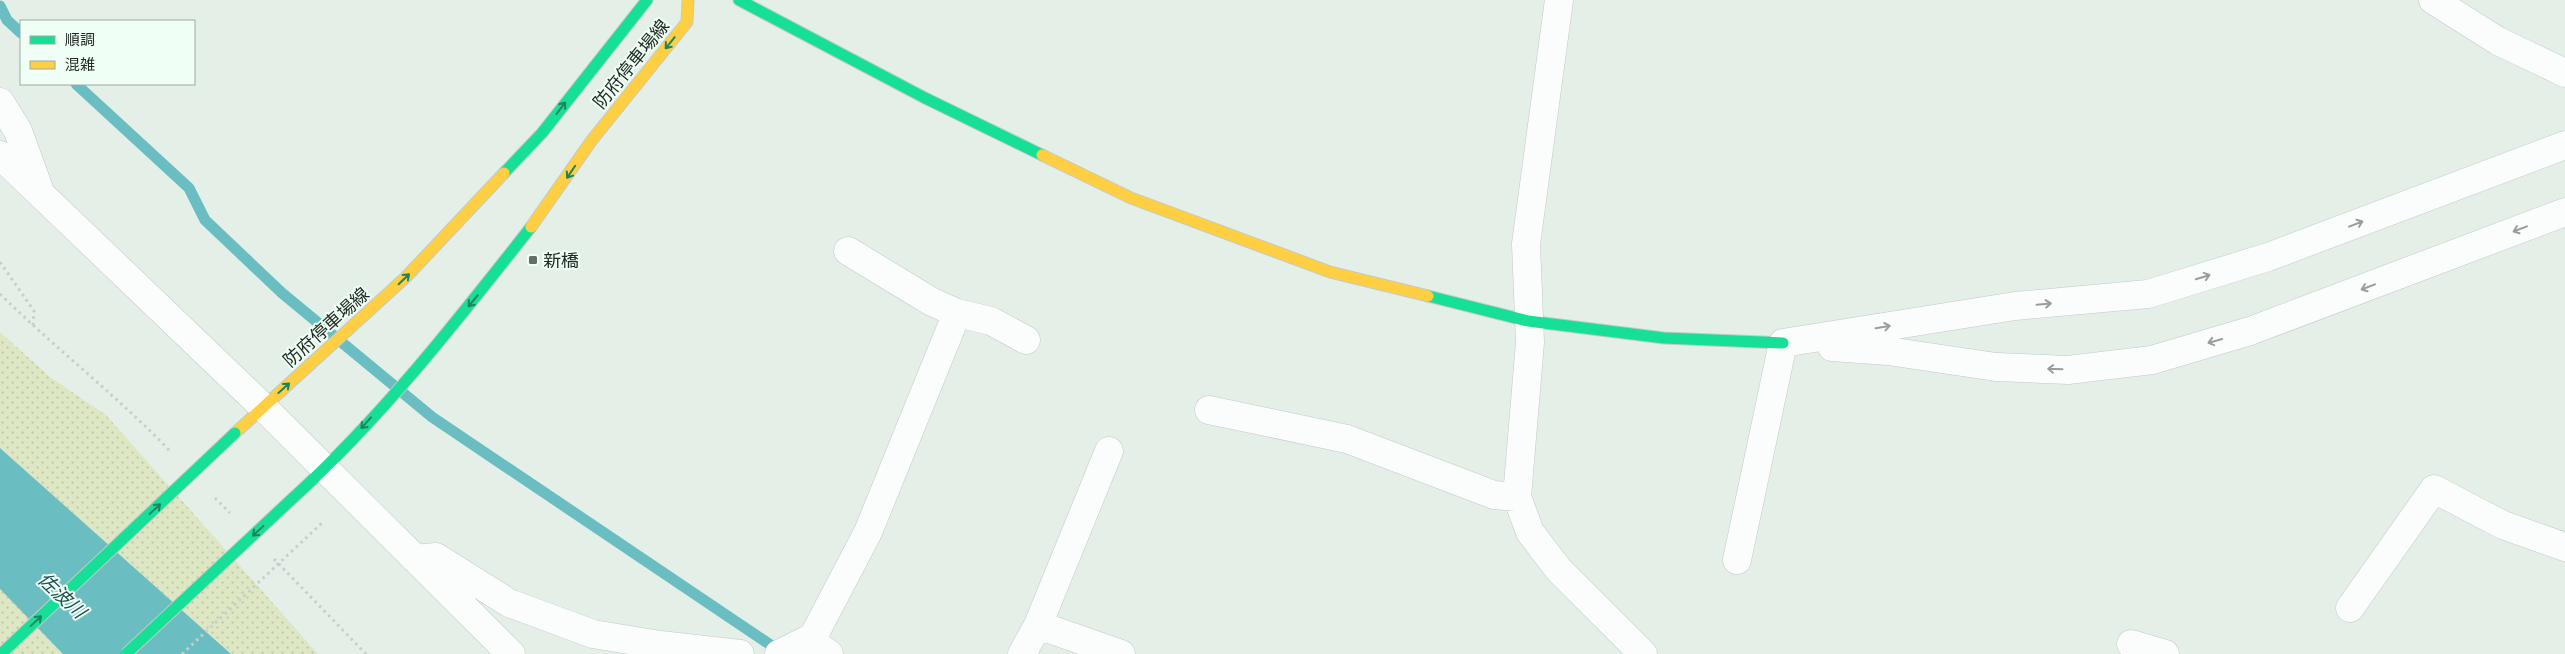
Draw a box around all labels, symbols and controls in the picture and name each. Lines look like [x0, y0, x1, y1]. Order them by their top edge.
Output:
street label: 防府停車場線 [587, 14, 675, 114]
legend [20, 20, 195, 85]
text: 順調 [65, 29, 95, 50]
one-way arrow [665, 36, 675, 50]
text: 混雑 [65, 54, 95, 75]
one-way arrow [556, 101, 566, 115]
one-way arrow [566, 165, 576, 179]
one-way arrow [2348, 219, 2364, 228]
one-way arrow [2512, 226, 2527, 235]
place label: 新橋 [543, 248, 579, 273]
marker: 新橋 [527, 254, 539, 266]
one-way arrow [2195, 272, 2211, 282]
one-way arrow [398, 273, 411, 285]
street label: 防府停車場線 [278, 282, 374, 372]
one-way arrow [2360, 283, 2376, 292]
one-way arrow [467, 294, 478, 307]
one-way arrow [2035, 299, 2051, 309]
one-way arrow [1874, 322, 1890, 332]
one-way arrow [2207, 337, 2223, 347]
one-way arrow [2048, 364, 2064, 374]
one-way arrow [277, 382, 290, 394]
one-way arrow [360, 417, 372, 430]
one-way arrow [148, 503, 161, 515]
one-way arrow [251, 525, 264, 537]
water label: 佐波川 [32, 566, 93, 625]
one-way arrow [30, 615, 43, 627]

